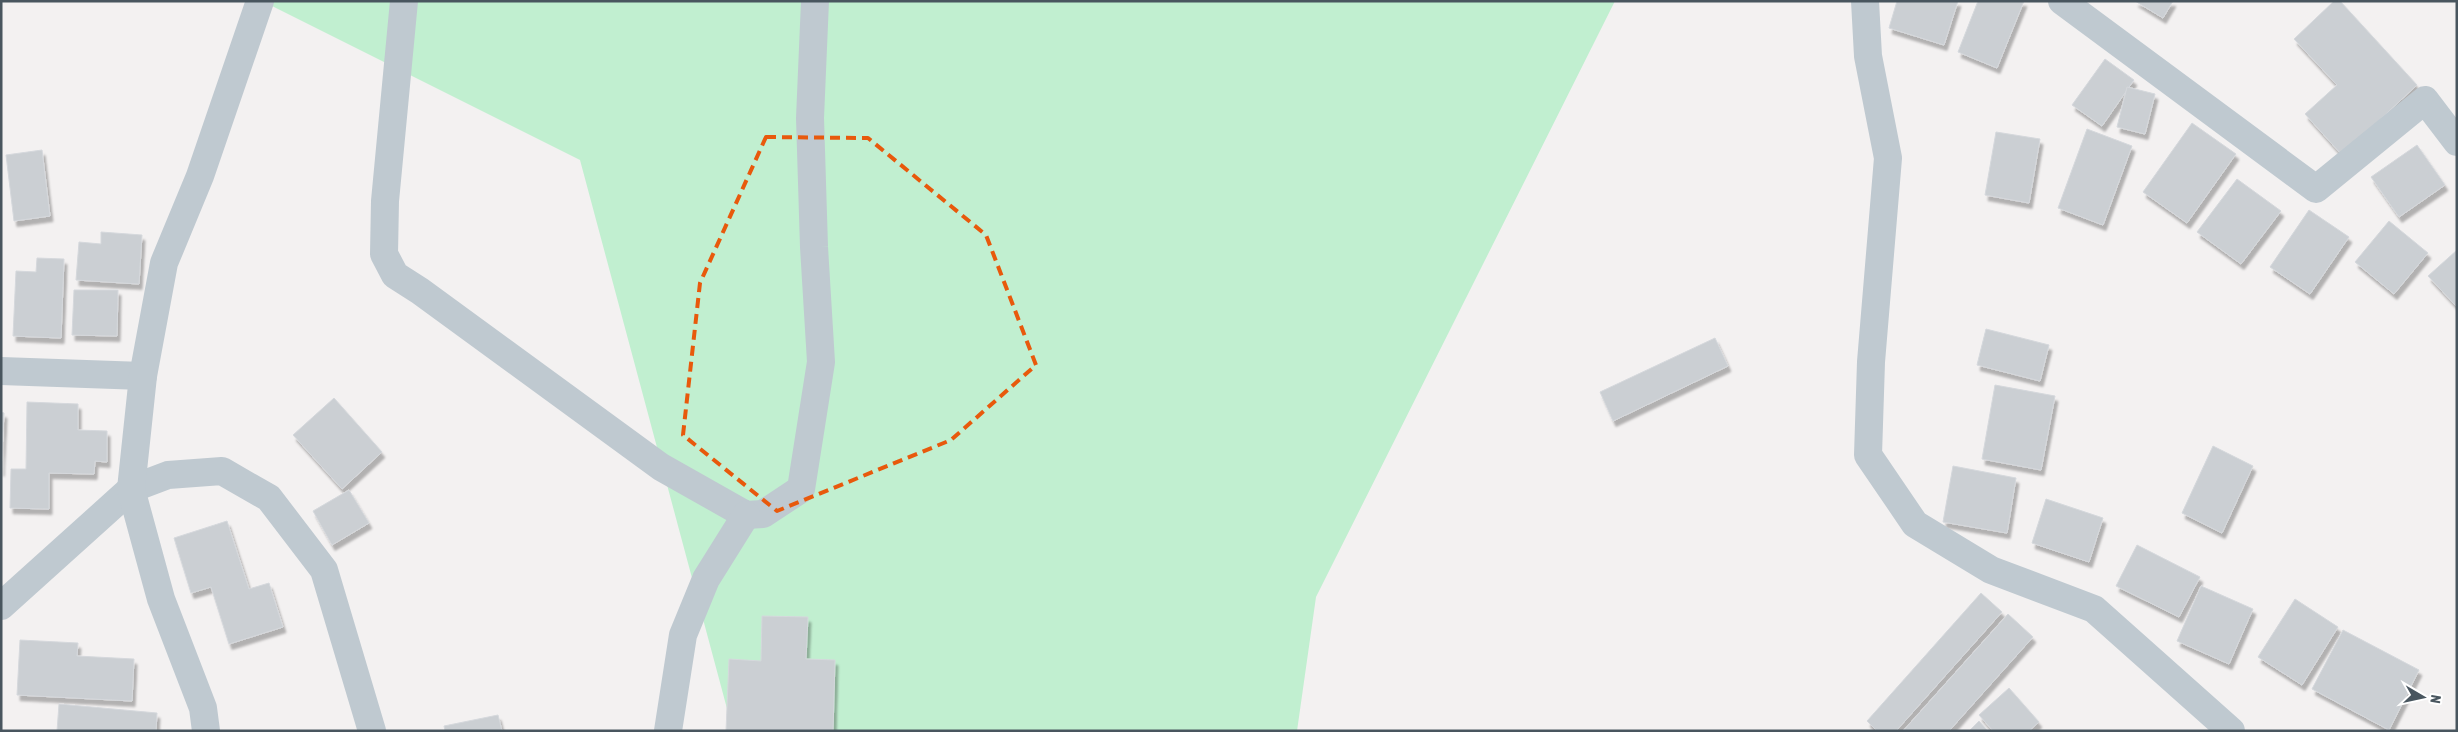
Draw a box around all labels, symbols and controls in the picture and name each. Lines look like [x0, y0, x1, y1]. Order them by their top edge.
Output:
north arrow [2398, 672, 2448, 722]
text: N [2427, 694, 2444, 704]

